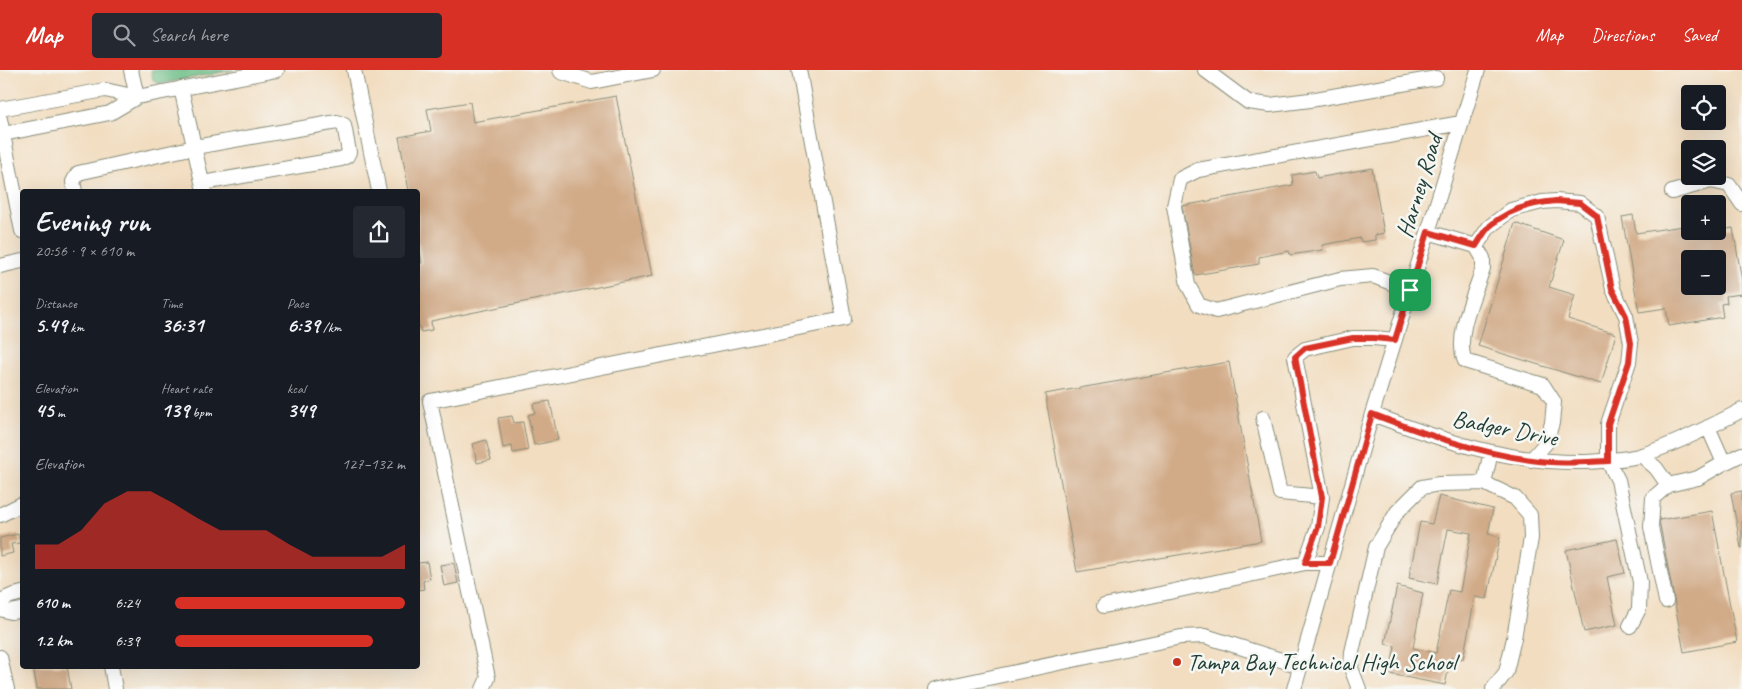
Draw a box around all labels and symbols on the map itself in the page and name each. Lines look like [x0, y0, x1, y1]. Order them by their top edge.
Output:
street label: Harney Road [1389, 127, 1450, 241]
pin [1389, 269, 1431, 311]
street label: Badger Drive [1450, 403, 1562, 453]
place label: Tampa Bay Technical High School [1187, 647, 1460, 677]
marker: Tampa Bay Technical High School [1171, 656, 1183, 668]

